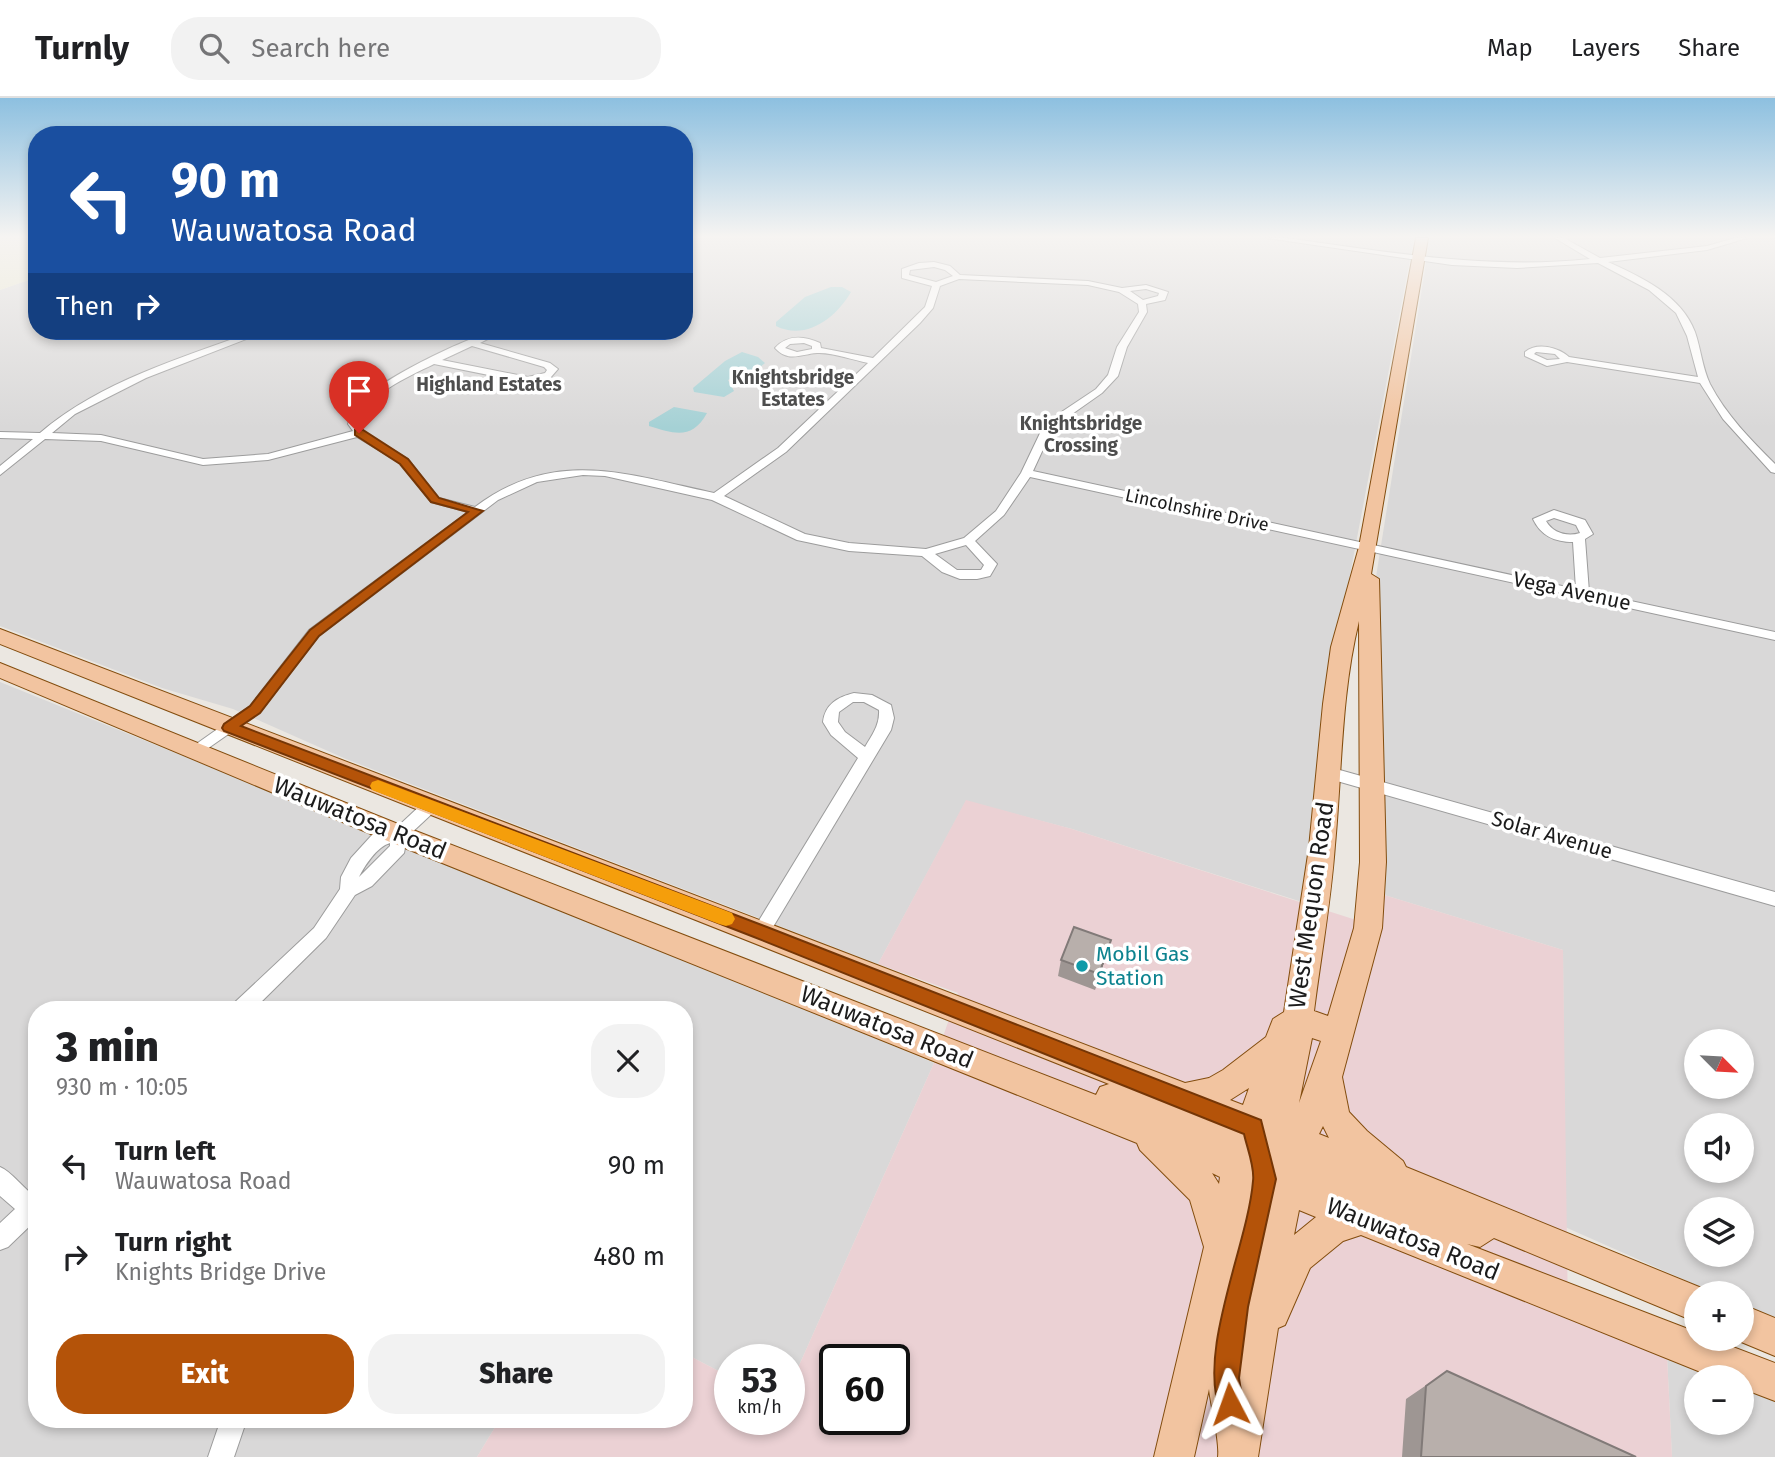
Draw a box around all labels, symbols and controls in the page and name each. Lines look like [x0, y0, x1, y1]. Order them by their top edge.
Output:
search box [171, 17, 661, 80]
text: Turnly [35, 28, 129, 68]
icon: search [195, 29, 233, 67]
text: Search here [251, 33, 390, 64]
text: Map [1487, 34, 1533, 62]
text: Layers [1571, 34, 1640, 62]
text: Share [1678, 34, 1740, 62]
text: 90 m [171, 151, 280, 210]
icon: left [56, 154, 147, 245]
text: Wauwatosa Road [171, 211, 417, 249]
icon: right [128, 287, 166, 325]
text: Then [56, 291, 114, 322]
pin [329, 361, 389, 433]
district label: Knightsbridge Estates [732, 366, 854, 411]
icon: arrive [340, 372, 378, 410]
district label: Highland Estates [416, 373, 562, 396]
district label: Knightsbridge Crossing [1020, 412, 1142, 457]
street label: Lincolnshire Drive [1123, 484, 1271, 536]
street label: Vega Avenue [1511, 566, 1633, 616]
street label: Wauwatosa Road [269, 771, 451, 865]
street label: West Mequon Road [1283, 800, 1339, 1010]
street label: Solar Avenue [1489, 805, 1615, 865]
place label: Mobil Gas Station [1096, 941, 1189, 991]
marker: Mobil Gas Station [1074, 958, 1090, 974]
street label: Wauwatosa Road [796, 980, 978, 1074]
text: 3 min [56, 1022, 159, 1072]
button: close [591, 1024, 665, 1098]
north arrow [1684, 1029, 1754, 1099]
map controls [1684, 1029, 1754, 1435]
text: 930 m · 10:05 [56, 1073, 188, 1101]
button: sound [1684, 1113, 1754, 1183]
text: Turn left [115, 1136, 216, 1167]
icon: left [56, 1147, 94, 1185]
text: 90 m [608, 1150, 665, 1181]
text: Wauwatosa Road [115, 1167, 291, 1195]
street label: Wauwatosa Road [1322, 1192, 1504, 1286]
button: layers [1684, 1197, 1754, 1267]
text: Turn right [115, 1227, 232, 1258]
icon: right [56, 1238, 94, 1276]
text: 480 m [593, 1241, 665, 1272]
text: Knights Bridge Drive [115, 1258, 326, 1286]
button: + [1684, 1281, 1754, 1351]
button: Exit [56, 1334, 354, 1414]
button: Share [368, 1334, 665, 1414]
speed limit sign: 60 [819, 1344, 910, 1435]
text: 53 [741, 1359, 778, 1401]
button: − [1684, 1365, 1754, 1435]
position arrow [1193, 1367, 1267, 1441]
text: km/h [737, 1396, 782, 1418]

